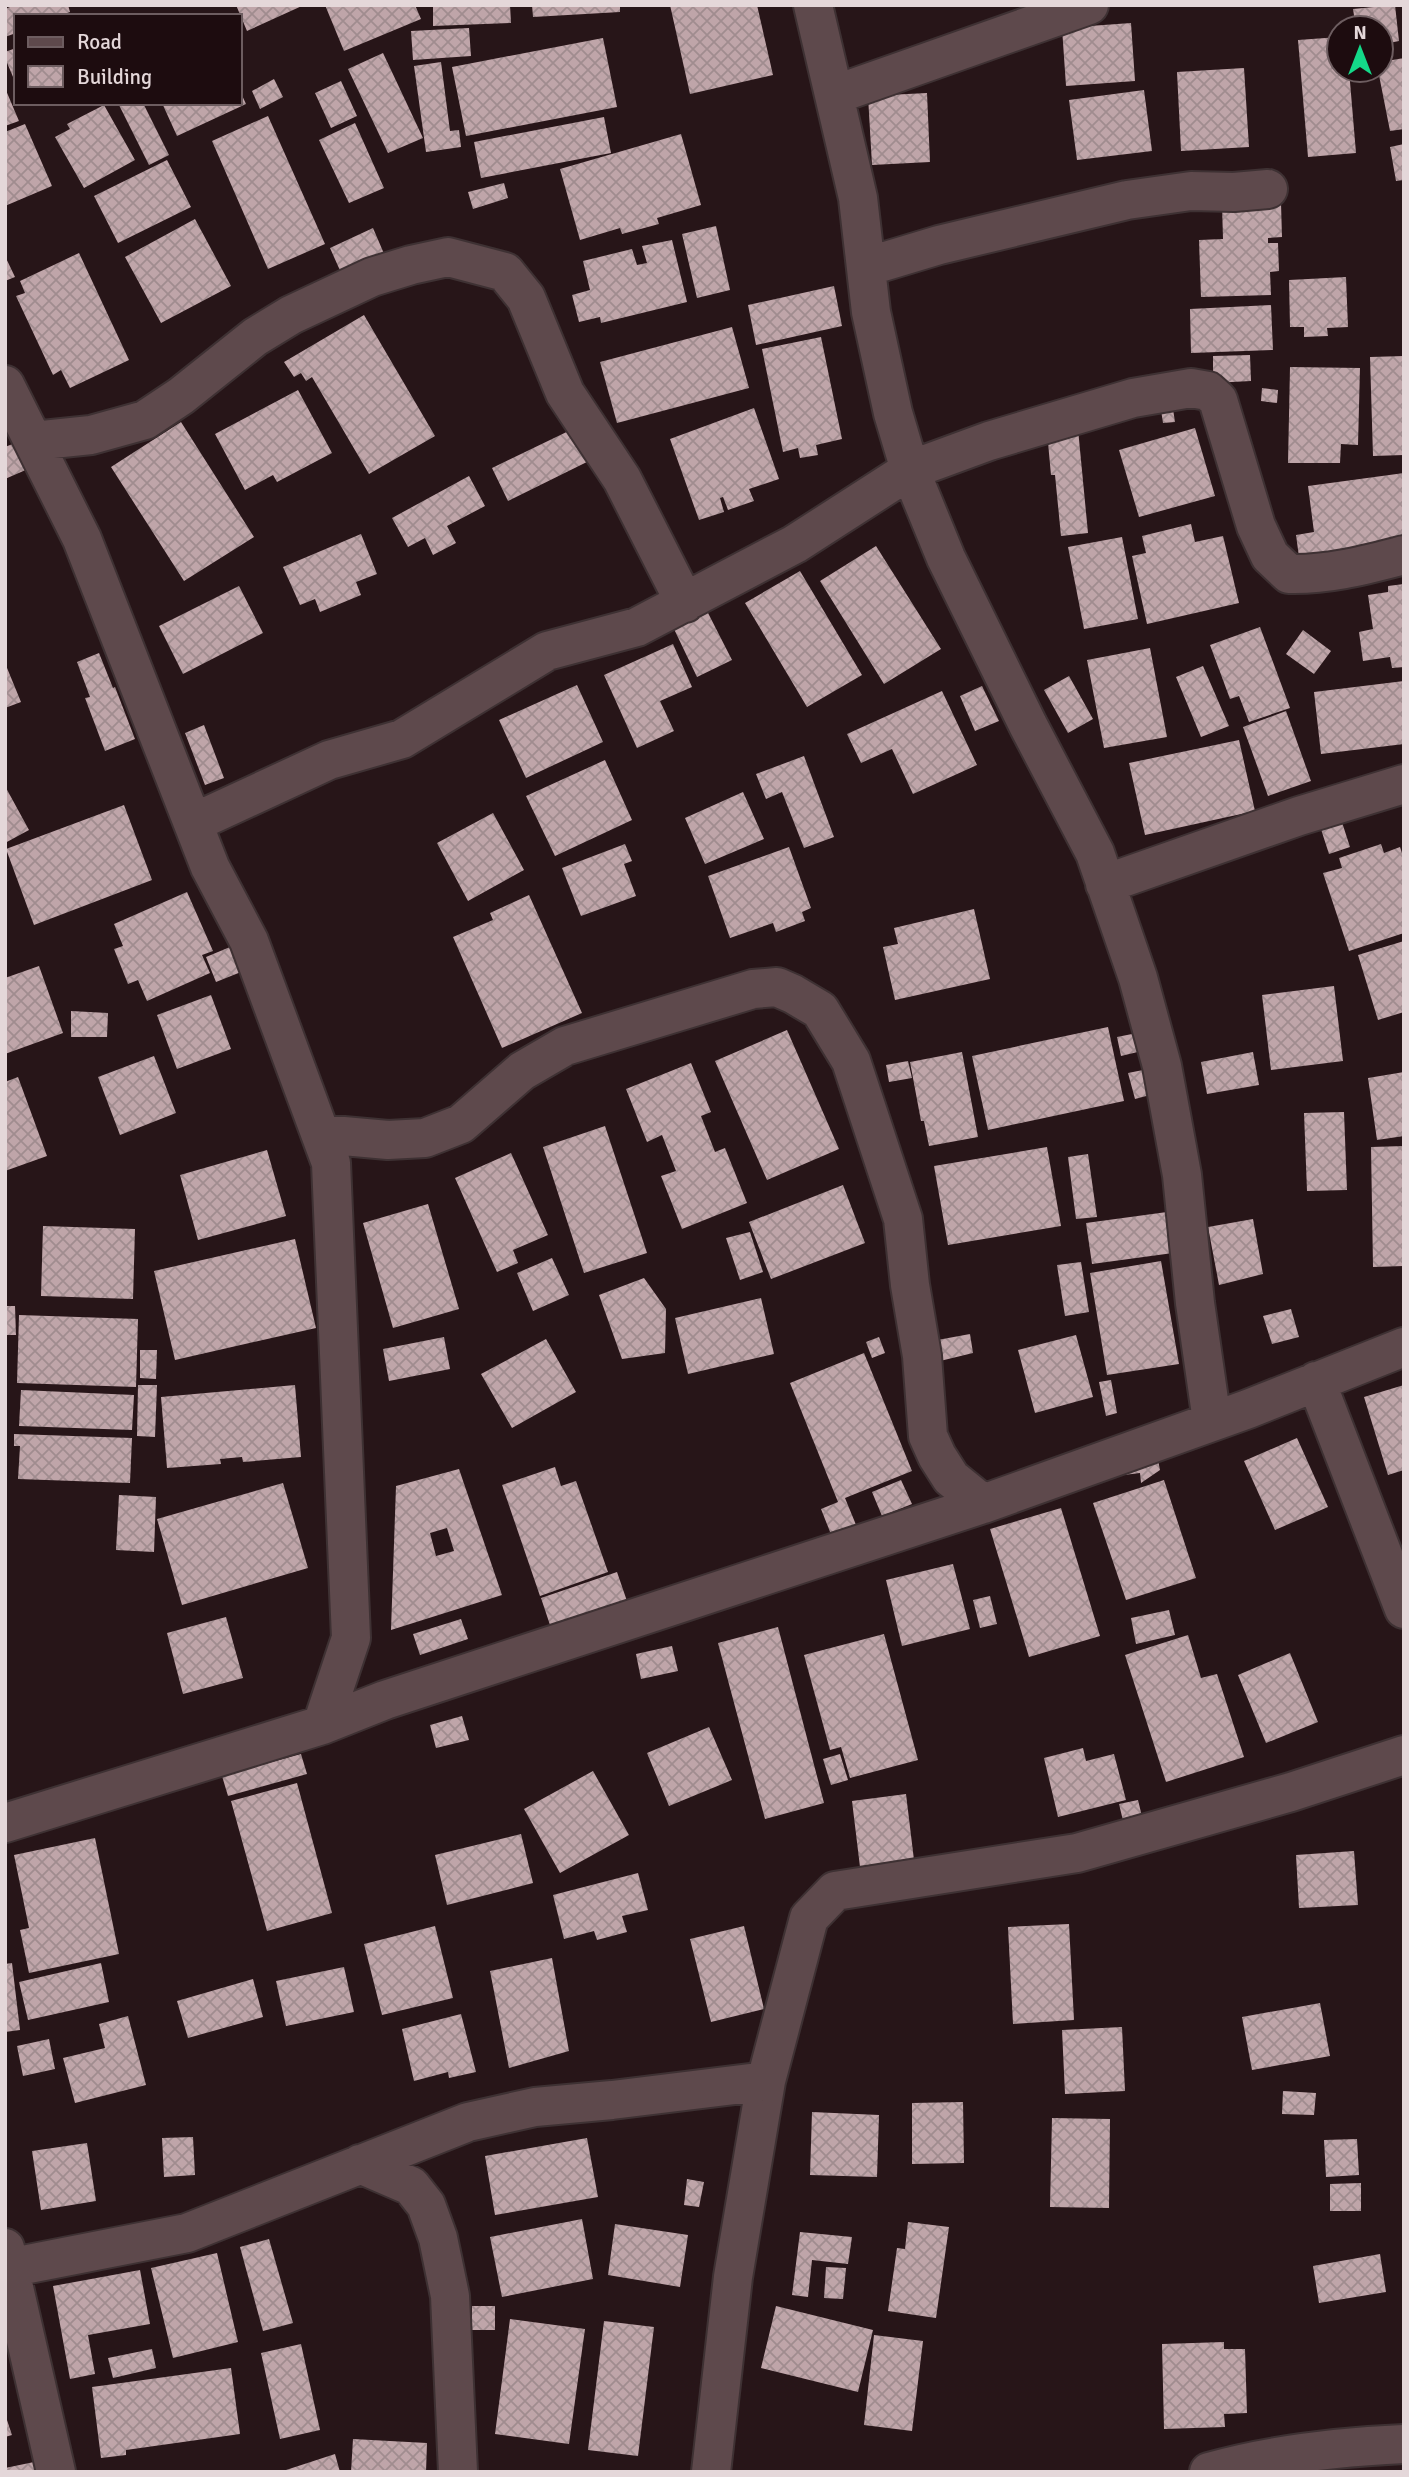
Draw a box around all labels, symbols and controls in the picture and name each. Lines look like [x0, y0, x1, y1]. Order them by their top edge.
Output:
legend [14, 14, 242, 105]
north arrow [1325, 14, 1395, 84]
text: N [1353, 21, 1367, 45]
text: Road [77, 29, 122, 55]
text: Building [77, 64, 152, 90]

